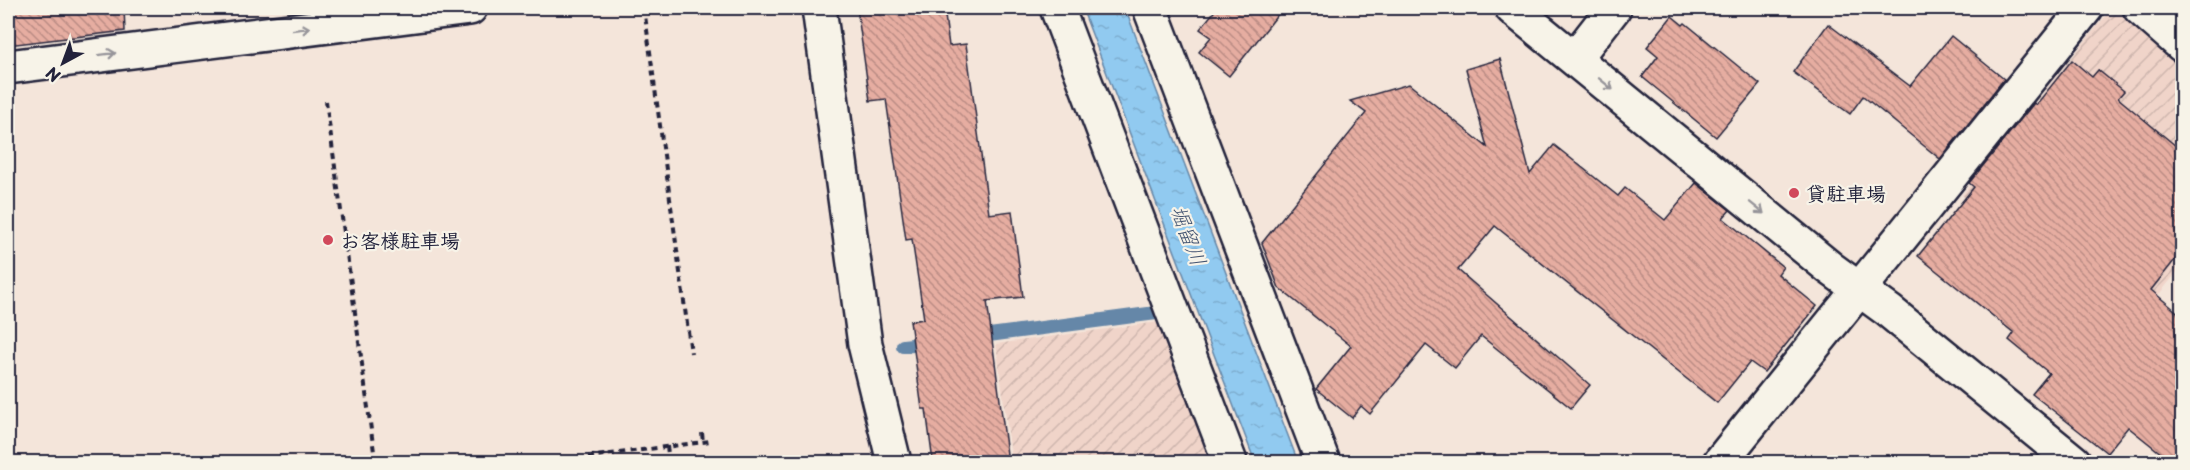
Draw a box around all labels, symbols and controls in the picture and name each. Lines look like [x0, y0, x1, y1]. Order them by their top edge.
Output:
one-way arrow [290, 24, 310, 35]
north arrow [33, 33, 93, 93]
one-way arrow [97, 49, 117, 60]
text: N [40, 62, 65, 88]
one-way arrow [1598, 77, 1613, 91]
place label: 貸駐車場 [1806, 178, 1886, 208]
marker: 貸駐車場 [1787, 186, 1801, 200]
water label: 堀留川 [1164, 200, 1216, 270]
one-way arrow [1749, 201, 1765, 214]
place label: お客様駐車場 [340, 225, 460, 255]
marker: お客様駐車場 [321, 233, 335, 247]

